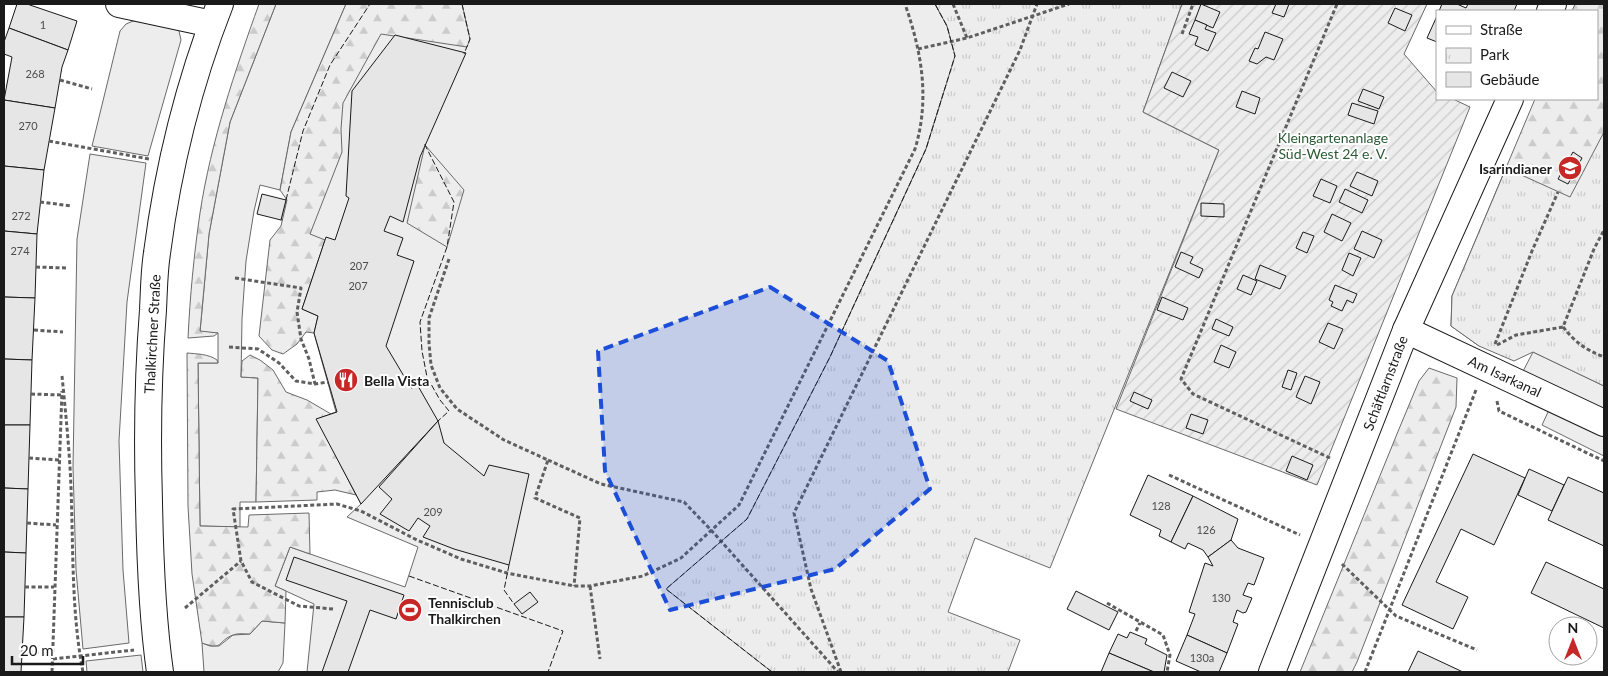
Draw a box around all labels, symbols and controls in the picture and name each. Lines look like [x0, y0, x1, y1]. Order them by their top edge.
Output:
legend [1436, 10, 1598, 100]
house number: 1 [40, 18, 46, 31]
text: Straße [1480, 20, 1523, 38]
text: Park [1480, 45, 1510, 63]
house number: 268 [25, 67, 45, 80]
text: Gebäude [1480, 70, 1539, 88]
house number: 270 [18, 119, 38, 132]
park label: Kleingartenanlage Süd-West 24 e. V. [1278, 129, 1388, 162]
school or university icon: Isarindianer [1557, 155, 1583, 181]
place label: Isarindianer [1479, 160, 1553, 177]
house number: 272 [11, 209, 31, 222]
house number: 274 [10, 244, 30, 257]
house number: 207 [349, 259, 369, 272]
street label: Thalkirchner Straße [140, 274, 164, 394]
house number: 207 [348, 279, 368, 292]
street label: Schäftlarnstraße [1359, 333, 1411, 433]
street label: Am Isarkanal [1466, 352, 1544, 400]
restaurant icon: Bella Vista [333, 367, 359, 393]
place label: Bella Vista [364, 372, 429, 389]
house number: 128 [1151, 499, 1171, 512]
house number: 209 [423, 505, 443, 518]
house number: 126 [1196, 523, 1216, 536]
house number: 130 [1211, 591, 1231, 604]
place label: Tennisclub Thalkirchen [428, 594, 501, 627]
sports icon: Tennisclub Thalkirchen [397, 597, 423, 623]
north arrow [1548, 616, 1598, 666]
text: N [1568, 619, 1578, 636]
scale bar [12, 634, 84, 666]
text: 20 m [20, 641, 54, 659]
house number: 130a [1190, 651, 1214, 664]

